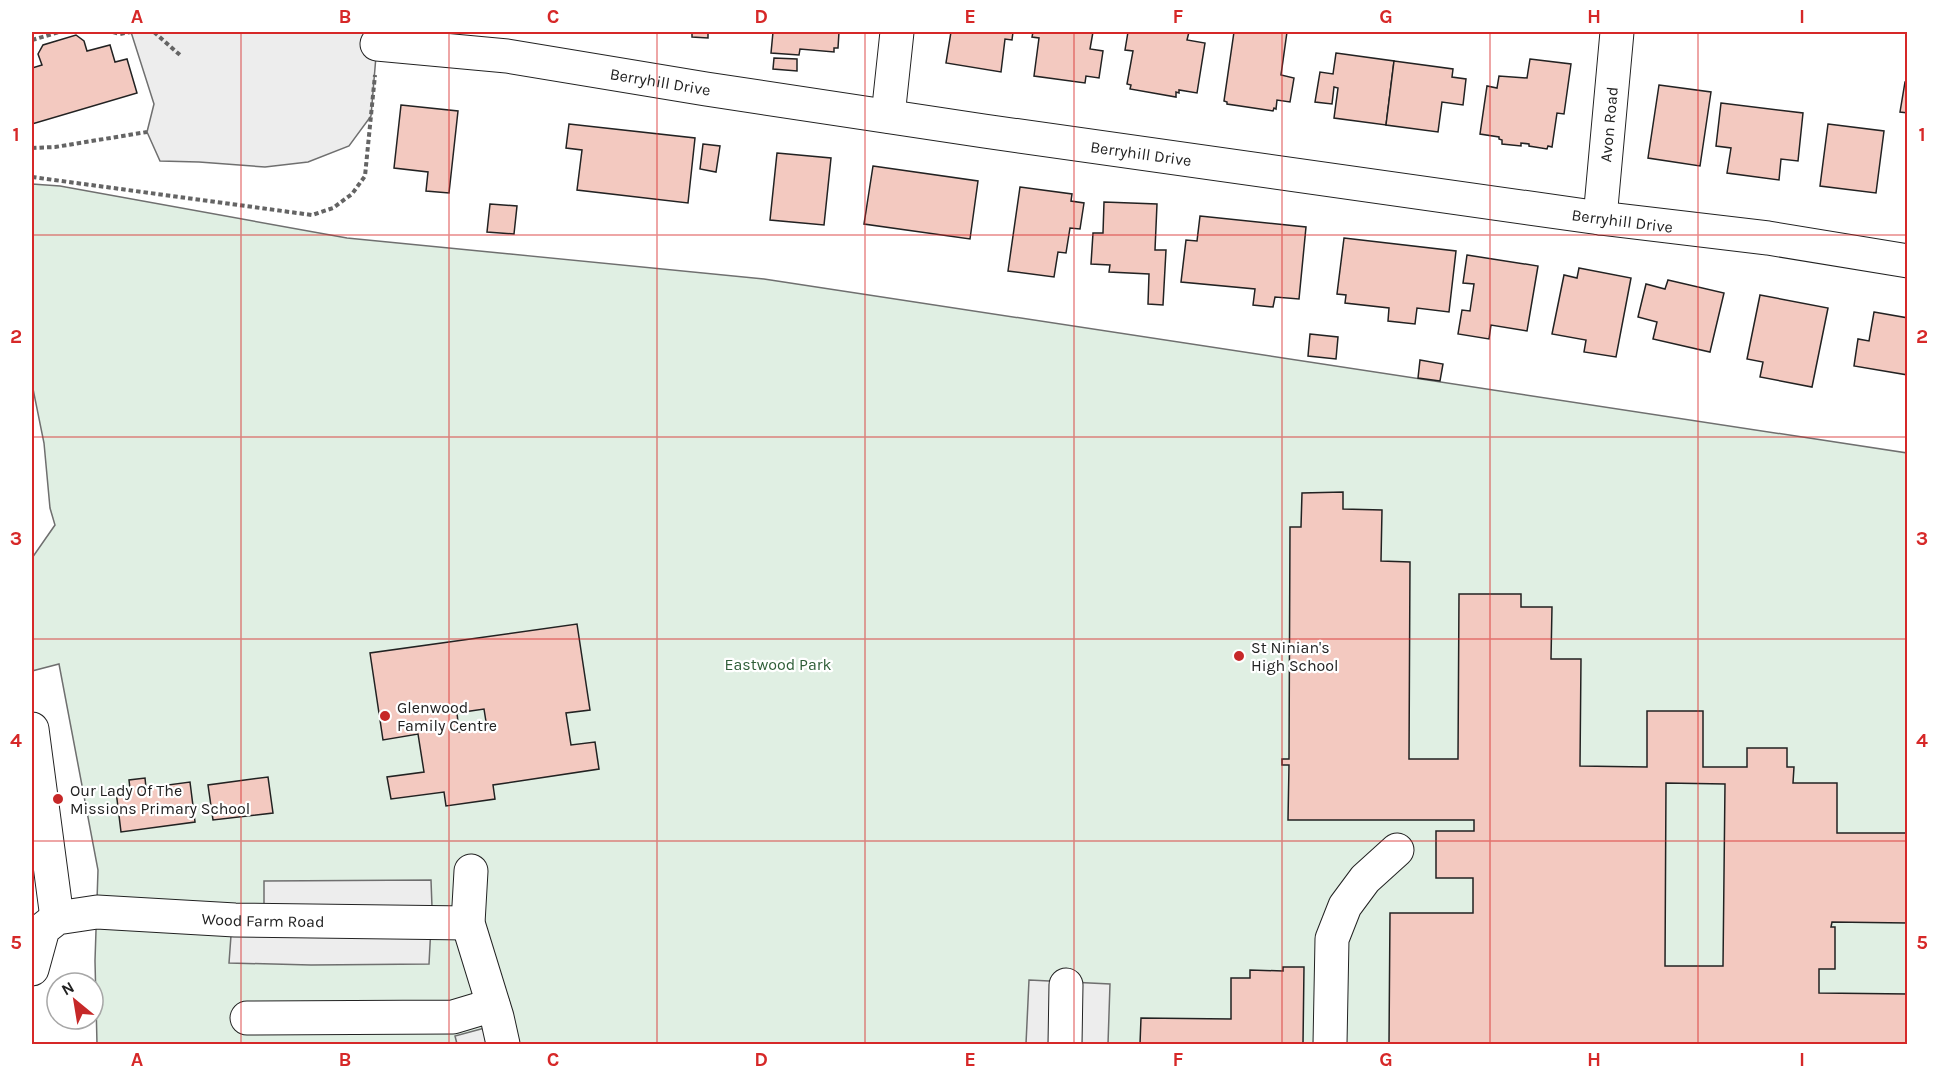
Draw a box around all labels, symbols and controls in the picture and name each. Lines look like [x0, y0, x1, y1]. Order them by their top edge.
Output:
text: A [131, 5, 144, 28]
text: B [339, 5, 351, 28]
text: C [547, 5, 559, 28]
text: D [754, 5, 768, 28]
text: E [964, 5, 976, 28]
text: F [1173, 5, 1184, 28]
text: G [1379, 5, 1393, 28]
text: H [1587, 5, 1601, 28]
text: I [1799, 5, 1805, 28]
street label: Berryhill Drive [609, 64, 712, 99]
street label: Avon Road [1596, 86, 1621, 163]
text: 1 [12, 123, 20, 146]
text: 1 [1918, 123, 1926, 146]
street label: Berryhill Drive [1089, 137, 1193, 170]
street label: Berryhill Drive [1570, 205, 1674, 236]
text: 2 [10, 325, 22, 348]
text: 2 [1916, 325, 1928, 348]
text: 3 [10, 527, 22, 550]
text: 3 [1916, 527, 1928, 550]
place label: St Ninian's High School [1251, 638, 1339, 675]
marker: St Ninian's High School [1232, 649, 1246, 663]
park label: Eastwood Park [724, 655, 832, 674]
place label: Glenwood Family Centre [397, 698, 497, 735]
marker: Glenwood Family Centre [378, 709, 392, 723]
text: 4 [10, 729, 22, 752]
text: 4 [1916, 729, 1928, 752]
place label: Our Lady Of The Missions Primary School [70, 781, 250, 818]
marker: Our Lady Of The Missions Primary School [51, 792, 65, 806]
street label: Wood Farm Road [201, 909, 325, 931]
text: 5 [10, 931, 22, 954]
text: 5 [1916, 931, 1928, 954]
north arrow [45, 971, 105, 1031]
text: N [58, 977, 77, 1000]
text: A [131, 1048, 144, 1071]
text: B [339, 1048, 351, 1071]
text: C [547, 1048, 559, 1071]
text: D [754, 1048, 768, 1071]
text: E [964, 1048, 976, 1071]
text: F [1173, 1048, 1184, 1071]
text: G [1379, 1048, 1393, 1071]
text: H [1587, 1048, 1601, 1071]
text: I [1799, 1048, 1805, 1071]

